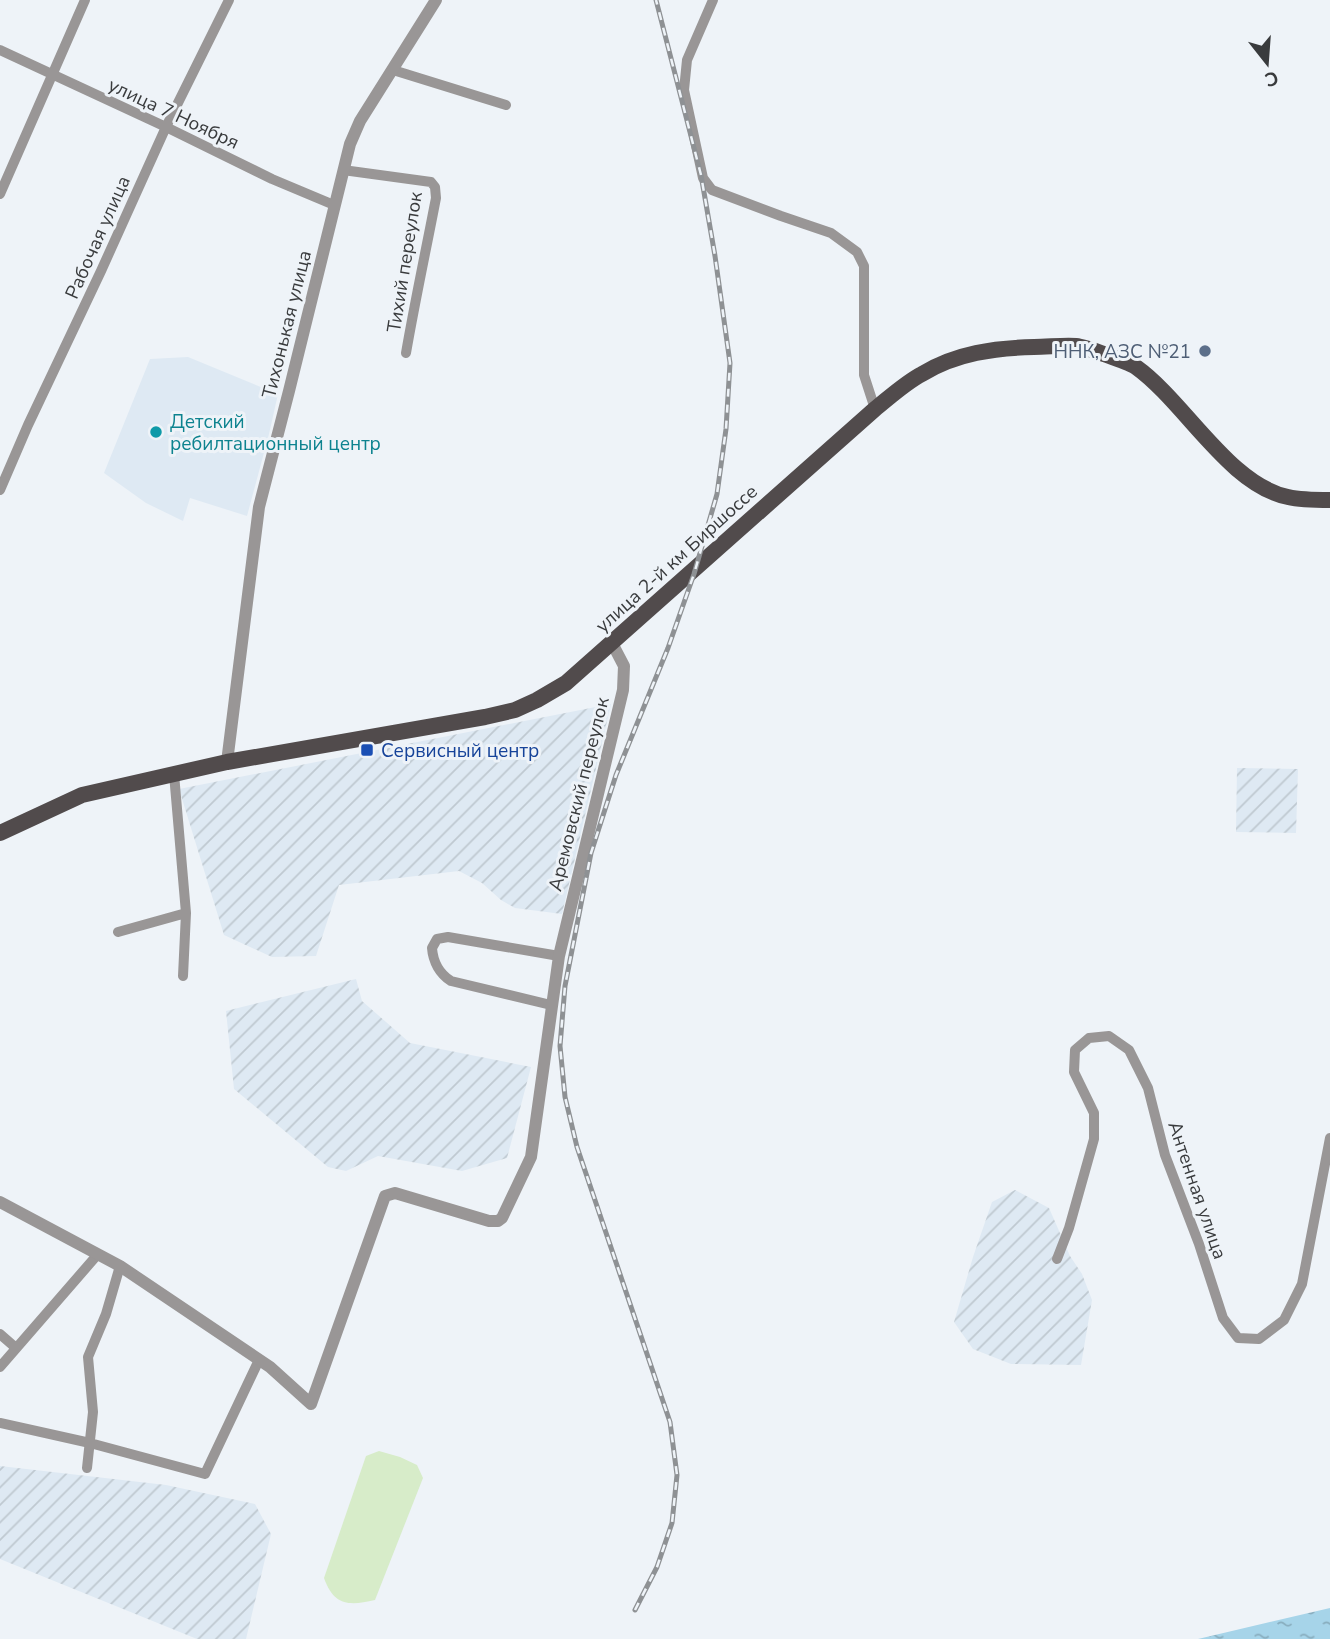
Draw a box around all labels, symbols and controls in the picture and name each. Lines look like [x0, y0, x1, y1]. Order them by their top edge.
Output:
north arrow [1232, 28, 1302, 98]
text: С [1262, 64, 1282, 93]
street label: улица 7 Ноября [104, 72, 243, 156]
street label: Рабочая улица [59, 172, 137, 303]
street label: Тихий переулок [381, 190, 429, 334]
street label: Тихонькая улица [256, 248, 318, 401]
place label: ННК, АЗС №21 [1054, 339, 1191, 365]
marker: ННК, АЗС №21 [1197, 343, 1213, 359]
place label: Детский ребилтационный центр [170, 409, 381, 457]
marker: Детский ребилтационный центр [148, 424, 164, 440]
street label: улица 2-й км Биршоссе [590, 479, 763, 639]
street label: Аремовский переулок [542, 695, 616, 894]
place label: Сервисный центр [381, 738, 539, 764]
marker: Сервисный центр [359, 742, 375, 758]
street label: Антенная улица [1161, 1118, 1233, 1263]

